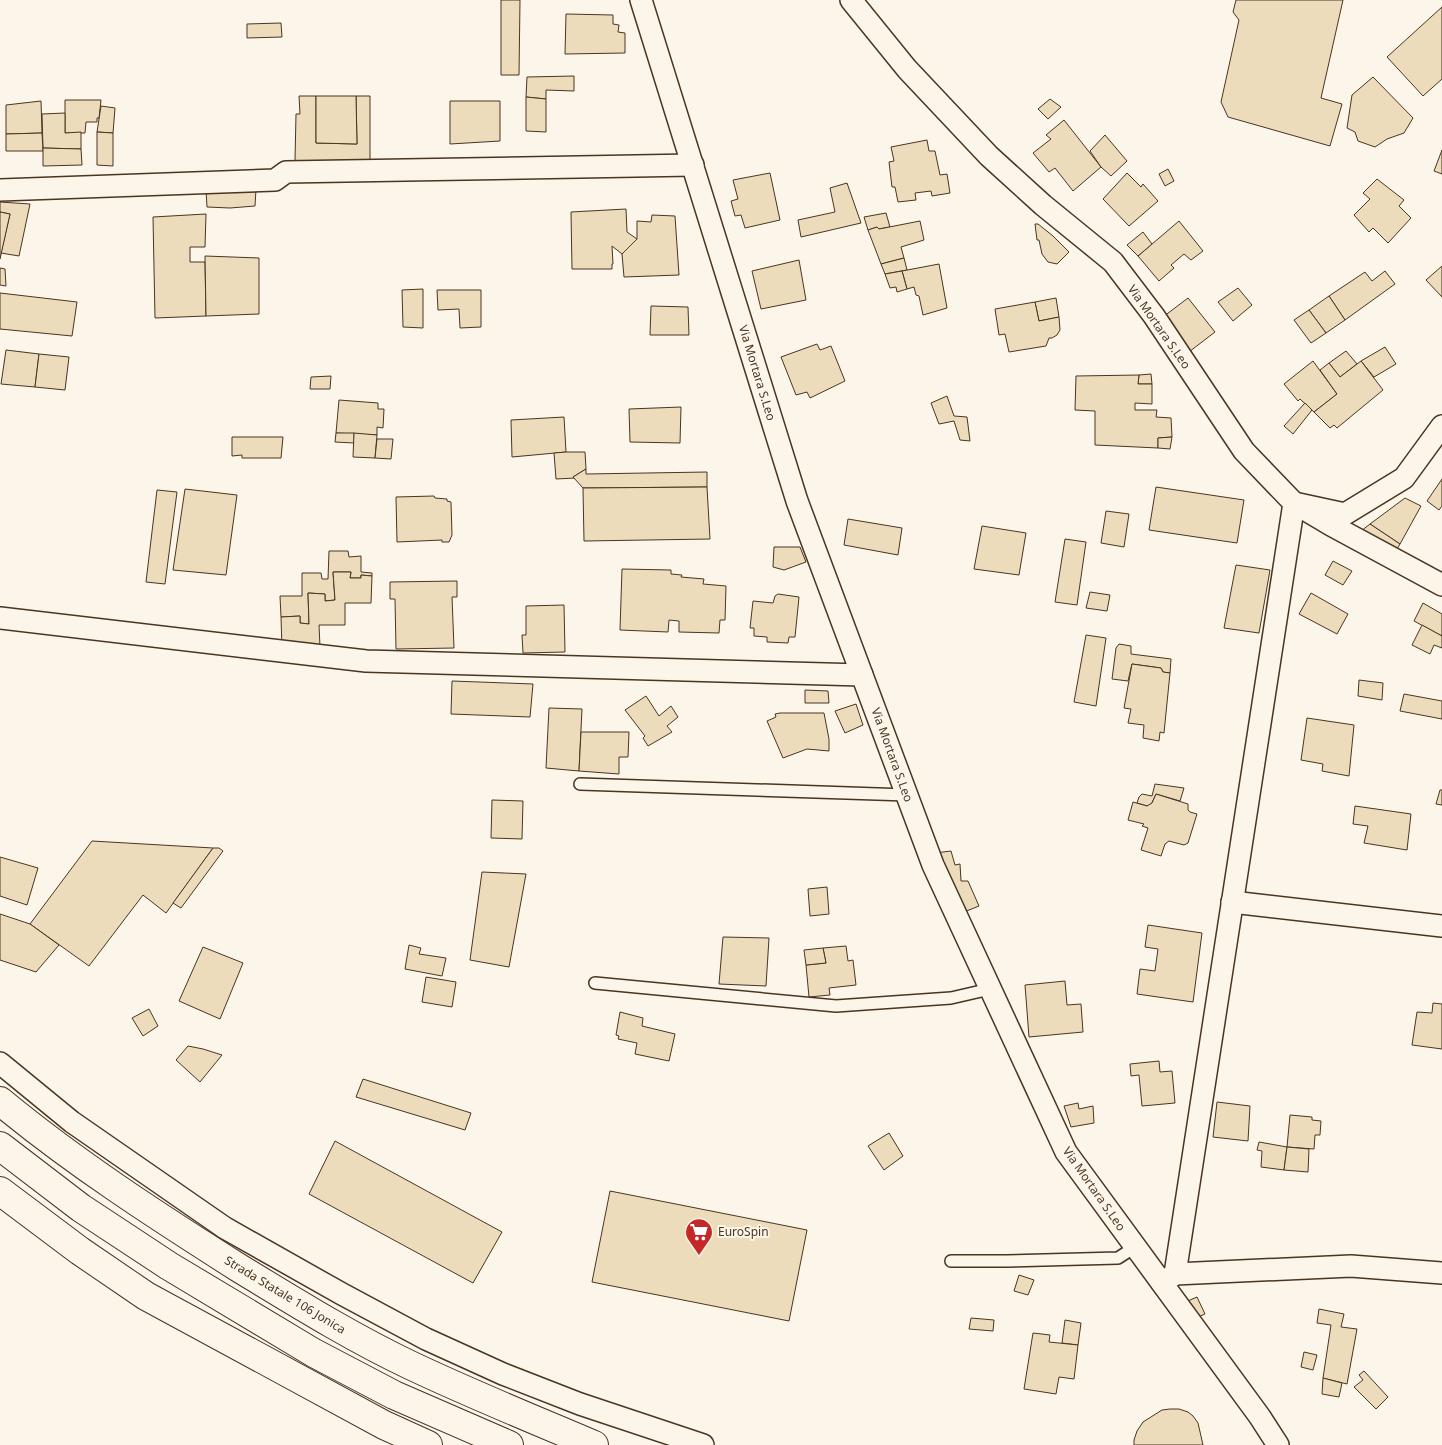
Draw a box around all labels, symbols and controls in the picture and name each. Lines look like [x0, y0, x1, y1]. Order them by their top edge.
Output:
street label: Via Mortara S.Leo [1124, 281, 1195, 372]
street label: Via Mortara S.Leo [735, 323, 780, 423]
street label: Via Mortara S.Leo [868, 705, 917, 804]
street label: Via Mortara S.Leo [1059, 1143, 1130, 1234]
supermarket icon: EuroSpin [684, 1217, 714, 1256]
place label: EuroSpin [718, 1223, 769, 1240]
street label: Strada Statale 106 Jonica [221, 1252, 349, 1338]

